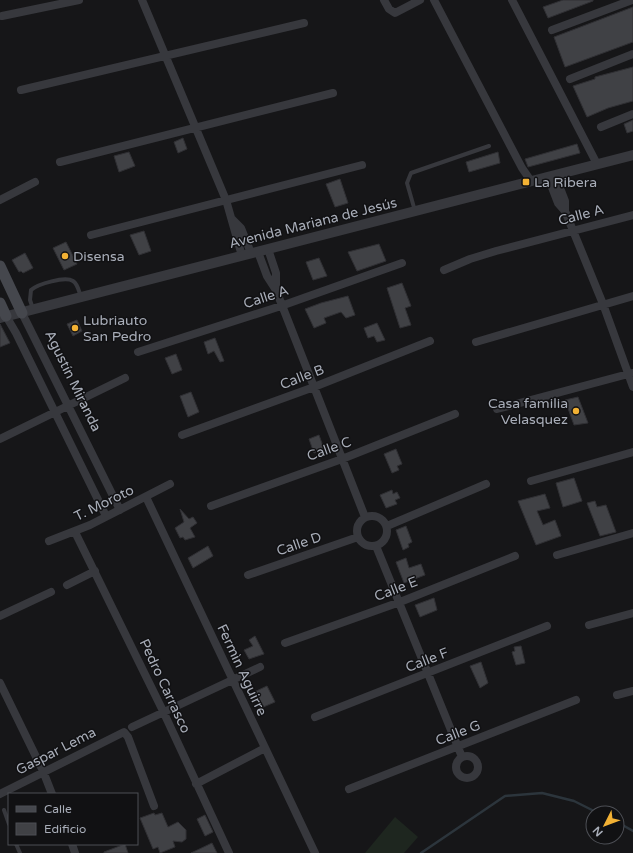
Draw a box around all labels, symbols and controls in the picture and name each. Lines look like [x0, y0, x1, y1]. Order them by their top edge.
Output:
place label: La Ribera [534, 174, 597, 191]
marker: La Ribera [521, 177, 531, 187]
street label: Avenida Mariana de Jesús [227, 194, 399, 252]
street label: Calle A [556, 201, 606, 229]
place label: Disensa [73, 248, 125, 265]
marker: Disensa [60, 251, 70, 261]
street label: Calle A [241, 282, 291, 312]
place label: Lubriauto San Pedro [83, 312, 151, 345]
marker: Lubriauto San Pedro [70, 323, 80, 333]
street label: Agustín Miranda [41, 328, 105, 434]
street label: Calle B [278, 361, 326, 393]
place label: Casa familia Velasquez [488, 395, 568, 428]
marker: Casa familia Velasquez [571, 406, 581, 416]
street label: Calle C [305, 433, 354, 465]
street label: T. Moroto [71, 481, 137, 525]
street label: Calle D [274, 528, 324, 560]
street label: Calle E [372, 573, 420, 605]
street label: Fermìn Aguirre [213, 621, 271, 719]
street label: Pedro Carrasco [136, 636, 194, 736]
street label: Calle F [403, 644, 451, 676]
street label: Calle G [433, 717, 483, 749]
street label: Gaspar Lema [13, 724, 99, 778]
legend [8, 793, 138, 845]
text: Calle [44, 802, 72, 816]
north arrow [585, 805, 625, 845]
text: Edificio [44, 822, 86, 836]
text: N [590, 824, 606, 839]

